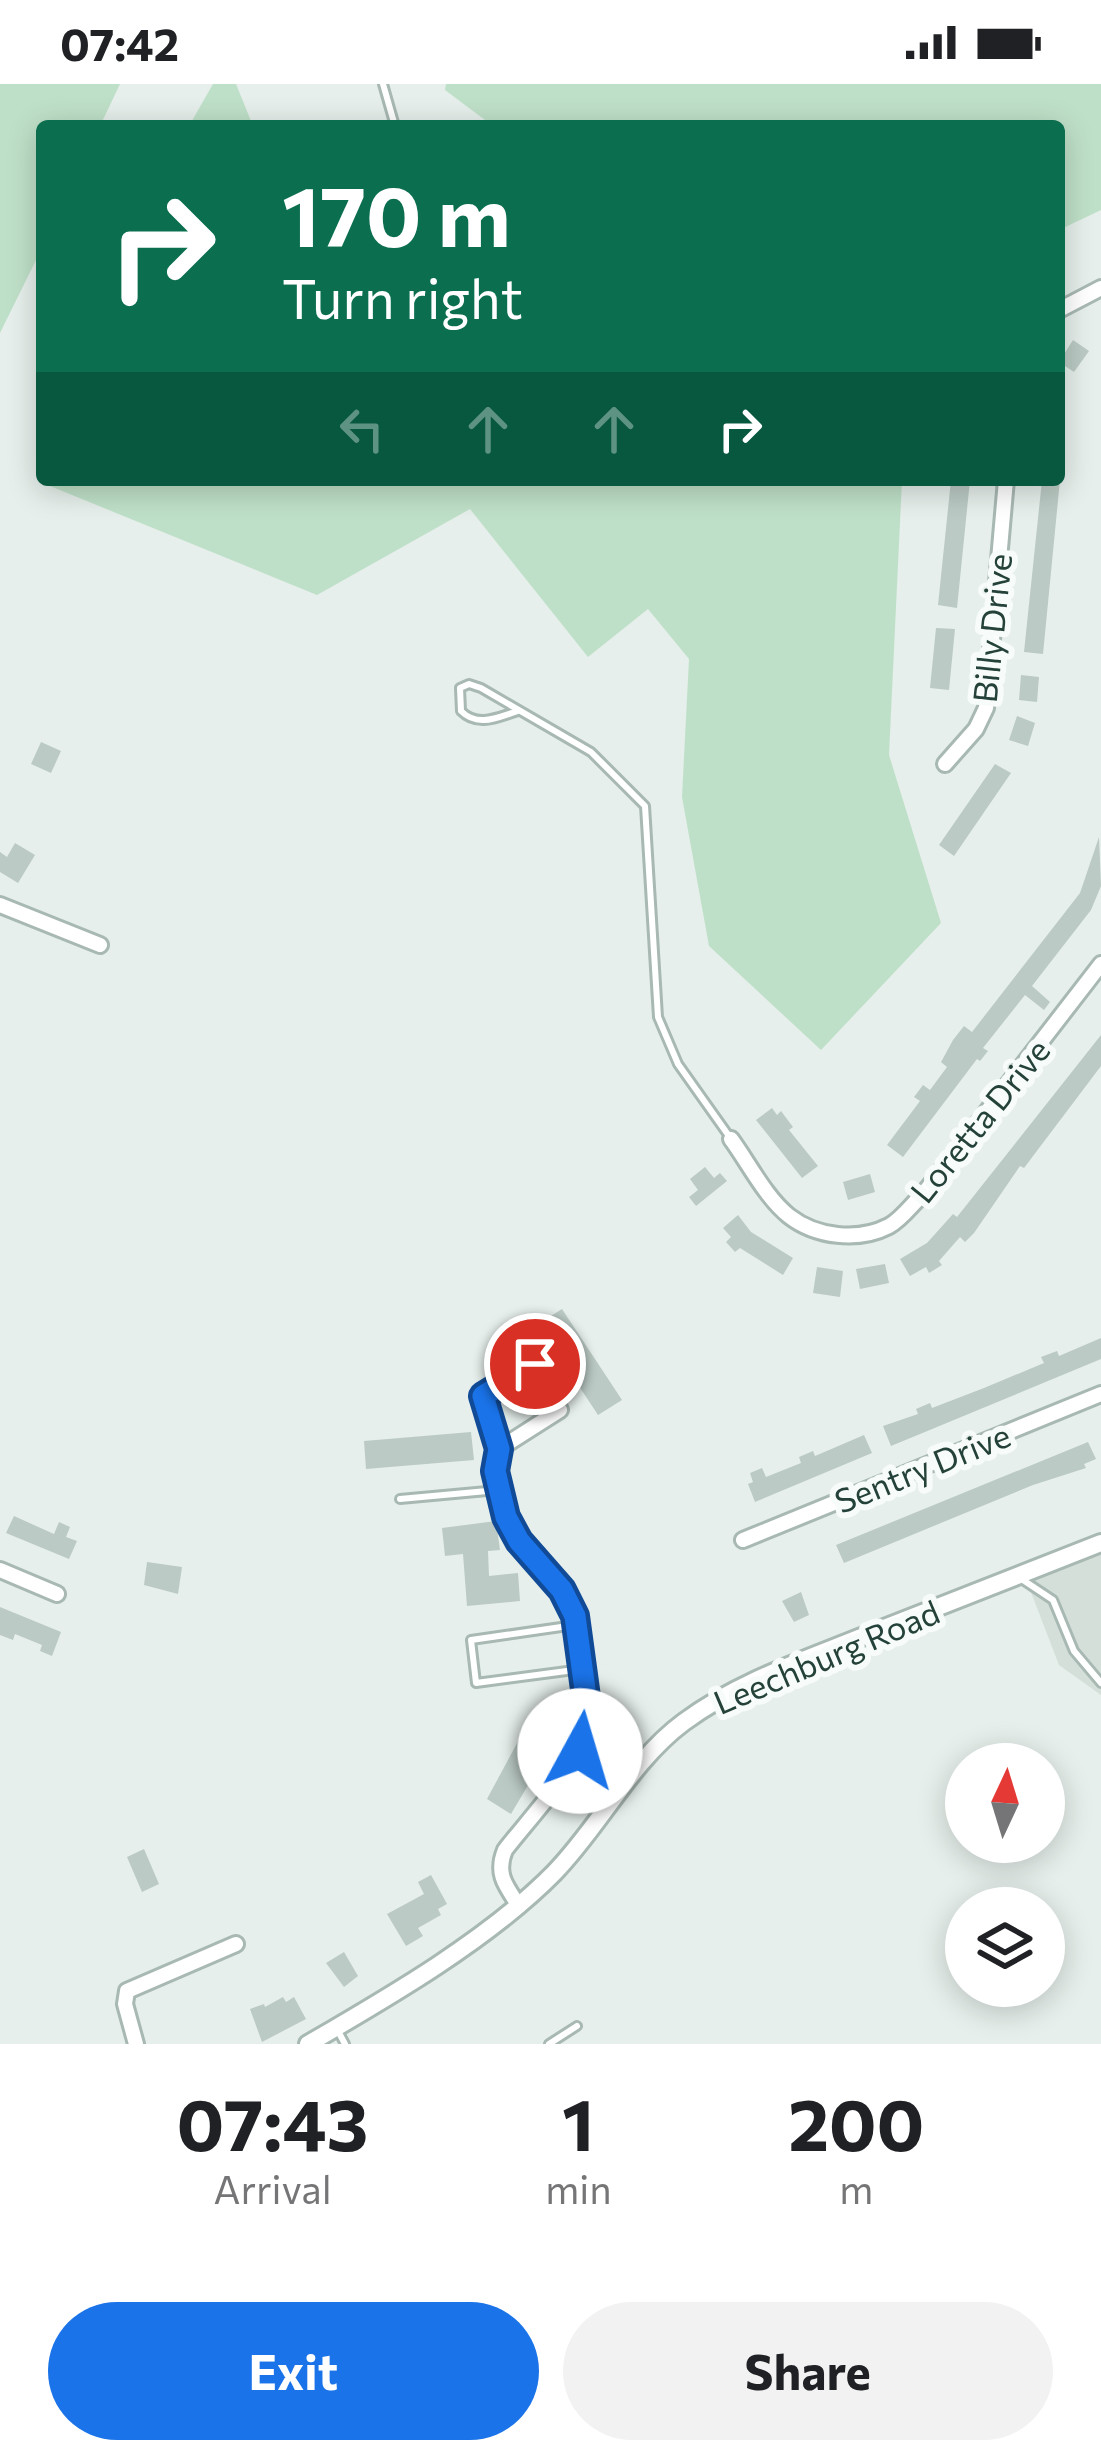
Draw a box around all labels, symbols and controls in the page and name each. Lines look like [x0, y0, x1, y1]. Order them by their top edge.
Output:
text: 07:42 [60, 15, 179, 70]
text: 170 m [282, 162, 511, 264]
icon: right [84, 168, 240, 324]
text: Turn right [282, 264, 523, 330]
icon: left [329, 396, 395, 462]
icon: ahead [455, 396, 521, 462]
icon: ahead [581, 396, 647, 462]
icon: right [707, 396, 773, 462]
street label: Billy Drive [963, 551, 1019, 705]
street label: Loretta Drive [901, 1030, 1057, 1210]
pin [484, 1313, 586, 1415]
icon: arrive [502, 1331, 568, 1397]
street label: Sentry Drive [828, 1413, 1016, 1521]
street label: Leechburg Road [707, 1590, 945, 1722]
position arrow [517, 1688, 643, 1814]
north arrow [945, 1743, 1065, 1863]
map controls [945, 1743, 1065, 2007]
button: layers [945, 1887, 1065, 2007]
text: 07:43 [177, 2078, 369, 2166]
text: 1 [562, 2078, 595, 2166]
text: 200 [788, 2078, 924, 2166]
text: Arrival [214, 2164, 332, 2212]
text: min [545, 2164, 612, 2212]
text: m [839, 2164, 873, 2212]
button: Exit [48, 2302, 539, 2440]
button: Share [563, 2302, 1053, 2440]

